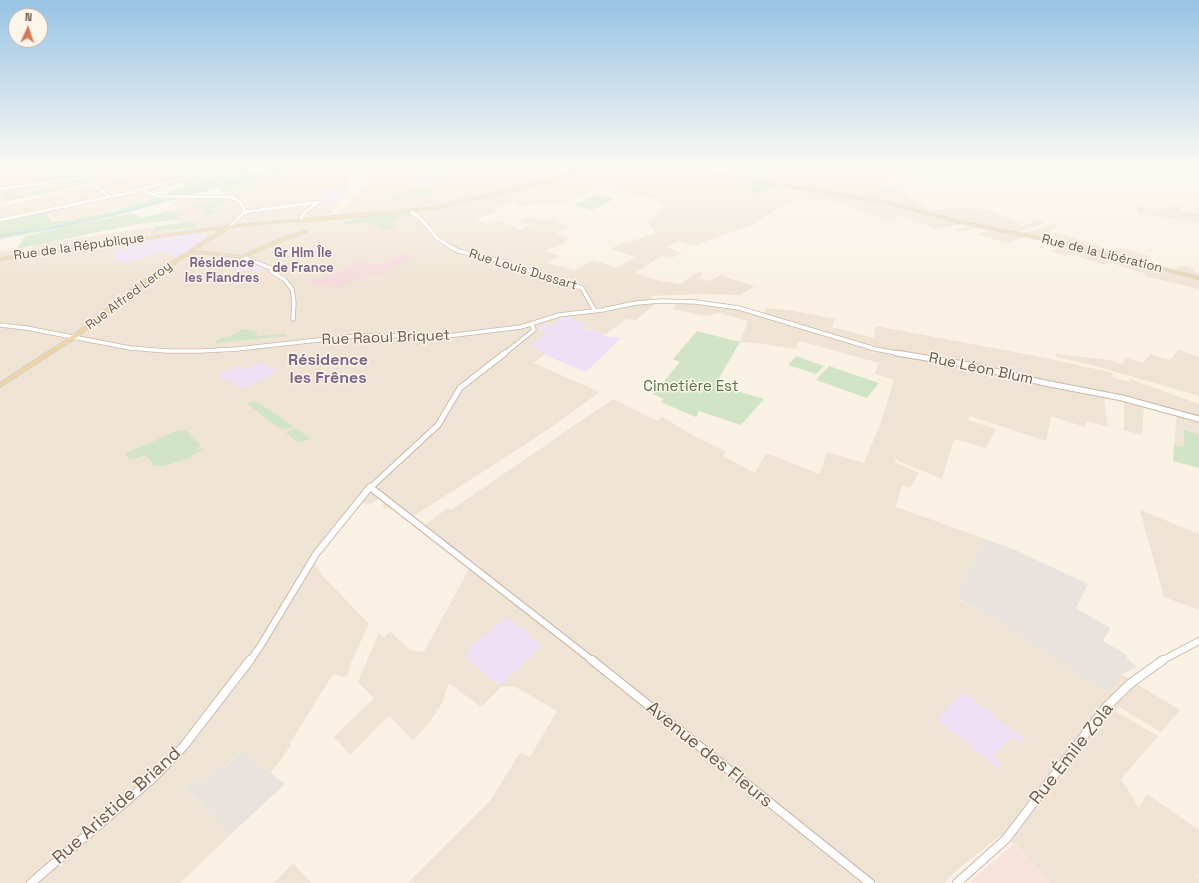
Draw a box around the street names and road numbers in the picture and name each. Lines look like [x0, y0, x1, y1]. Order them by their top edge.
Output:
street label: Rue de la République [13, 230, 145, 264]
street label: Rue de la Libération [1040, 231, 1164, 277]
street label: Rue Louis Dussart [467, 246, 579, 294]
street label: Rue Alfred Leroy [83, 259, 175, 333]
street label: Rue Raoul Briquet [321, 327, 451, 349]
street label: Rue Léon Blum [927, 349, 1035, 389]
street label: Avenue des Fleurs [641, 697, 777, 813]
street label: Rue Émile Zola [1026, 699, 1118, 809]
street label: Rue Aristide Briand [48, 743, 186, 869]

